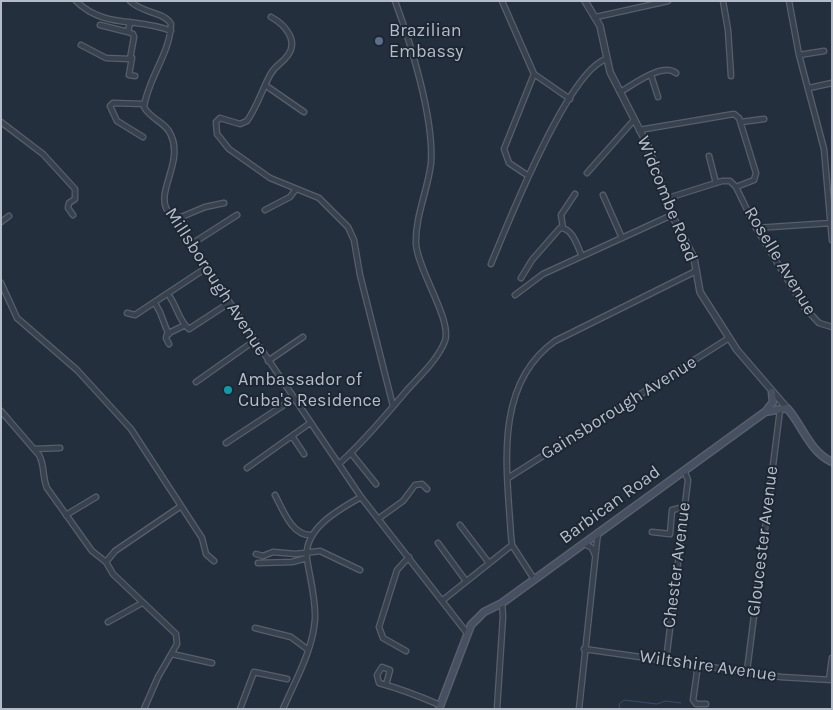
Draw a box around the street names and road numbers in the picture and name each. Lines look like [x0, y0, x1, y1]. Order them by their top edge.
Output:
street label: Widcombe Road [632, 133, 702, 265]
street label: Roselle Avenue [739, 203, 821, 319]
street label: Millsborough Avenue [160, 204, 272, 360]
street label: Gainsborough Avenue [537, 351, 701, 465]
street label: Barbican Road [555, 461, 665, 549]
street label: Gloucester Avenue [743, 465, 783, 617]
street label: Chester Avenue [659, 501, 695, 629]
street label: Wiltshire Avenue [638, 646, 778, 686]

